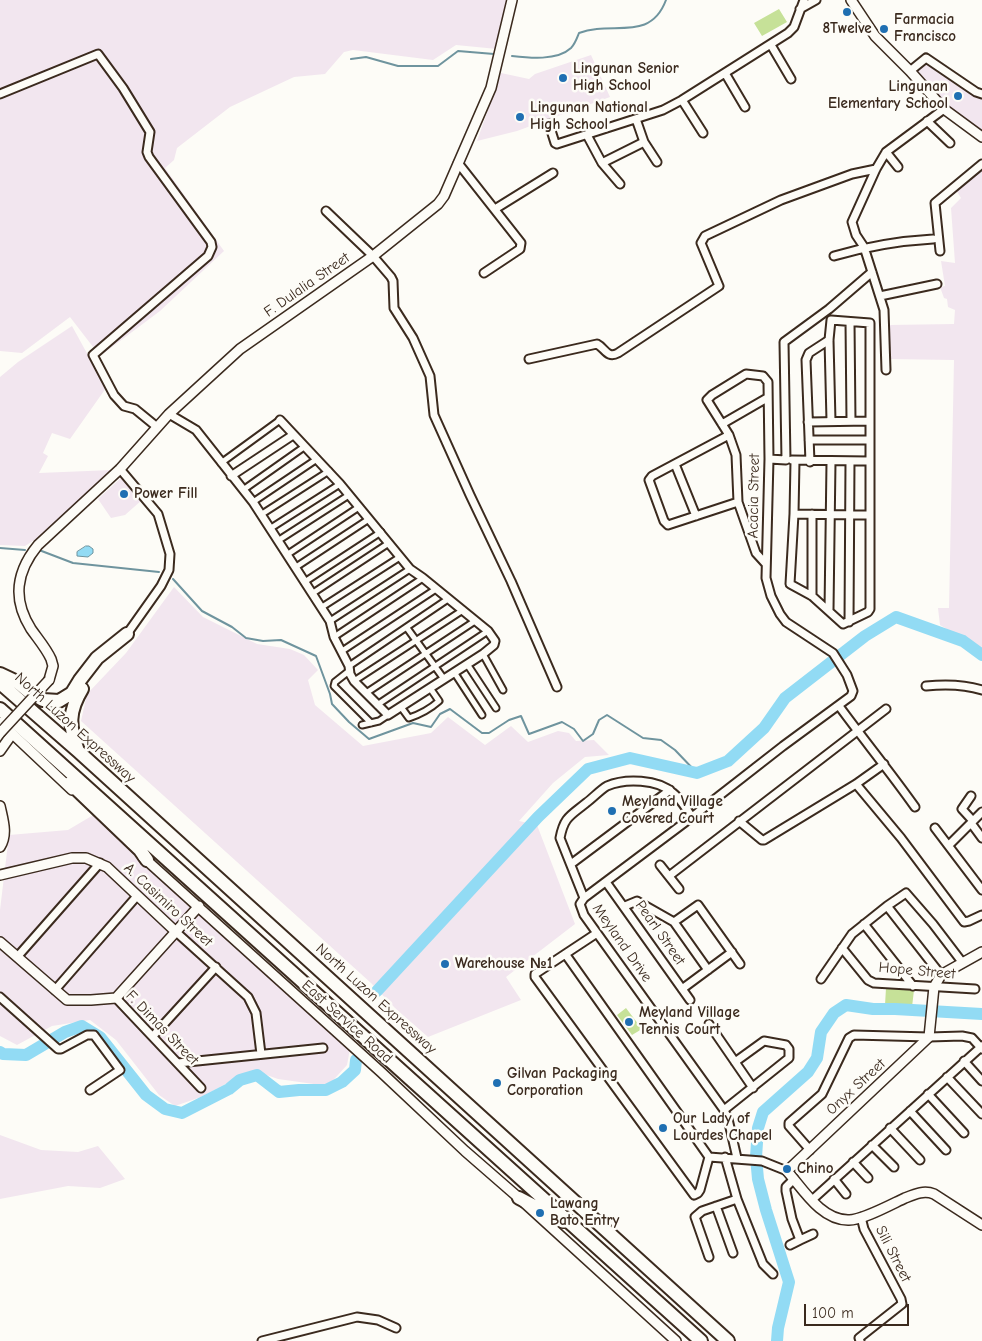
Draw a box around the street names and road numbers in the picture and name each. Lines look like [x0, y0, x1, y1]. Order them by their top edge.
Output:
street label: F. Dulalia Street [261, 249, 353, 321]
street label: Acacia Street [744, 454, 764, 538]
street label: North Luzon Expressway [11, 669, 139, 787]
street label: A. Casimiro Street [120, 859, 216, 951]
street label: Pearl Street [631, 897, 689, 969]
street label: Meyland Drive [588, 900, 656, 986]
street label: North Luzon Expressway [312, 940, 440, 1058]
street label: Hope Street [878, 959, 956, 983]
street label: East Service Road [298, 977, 396, 1067]
street label: F. Dimas Street [122, 987, 202, 1069]
street label: Onyx Street [823, 1055, 889, 1119]
street label: Sili Street [871, 1223, 915, 1285]

